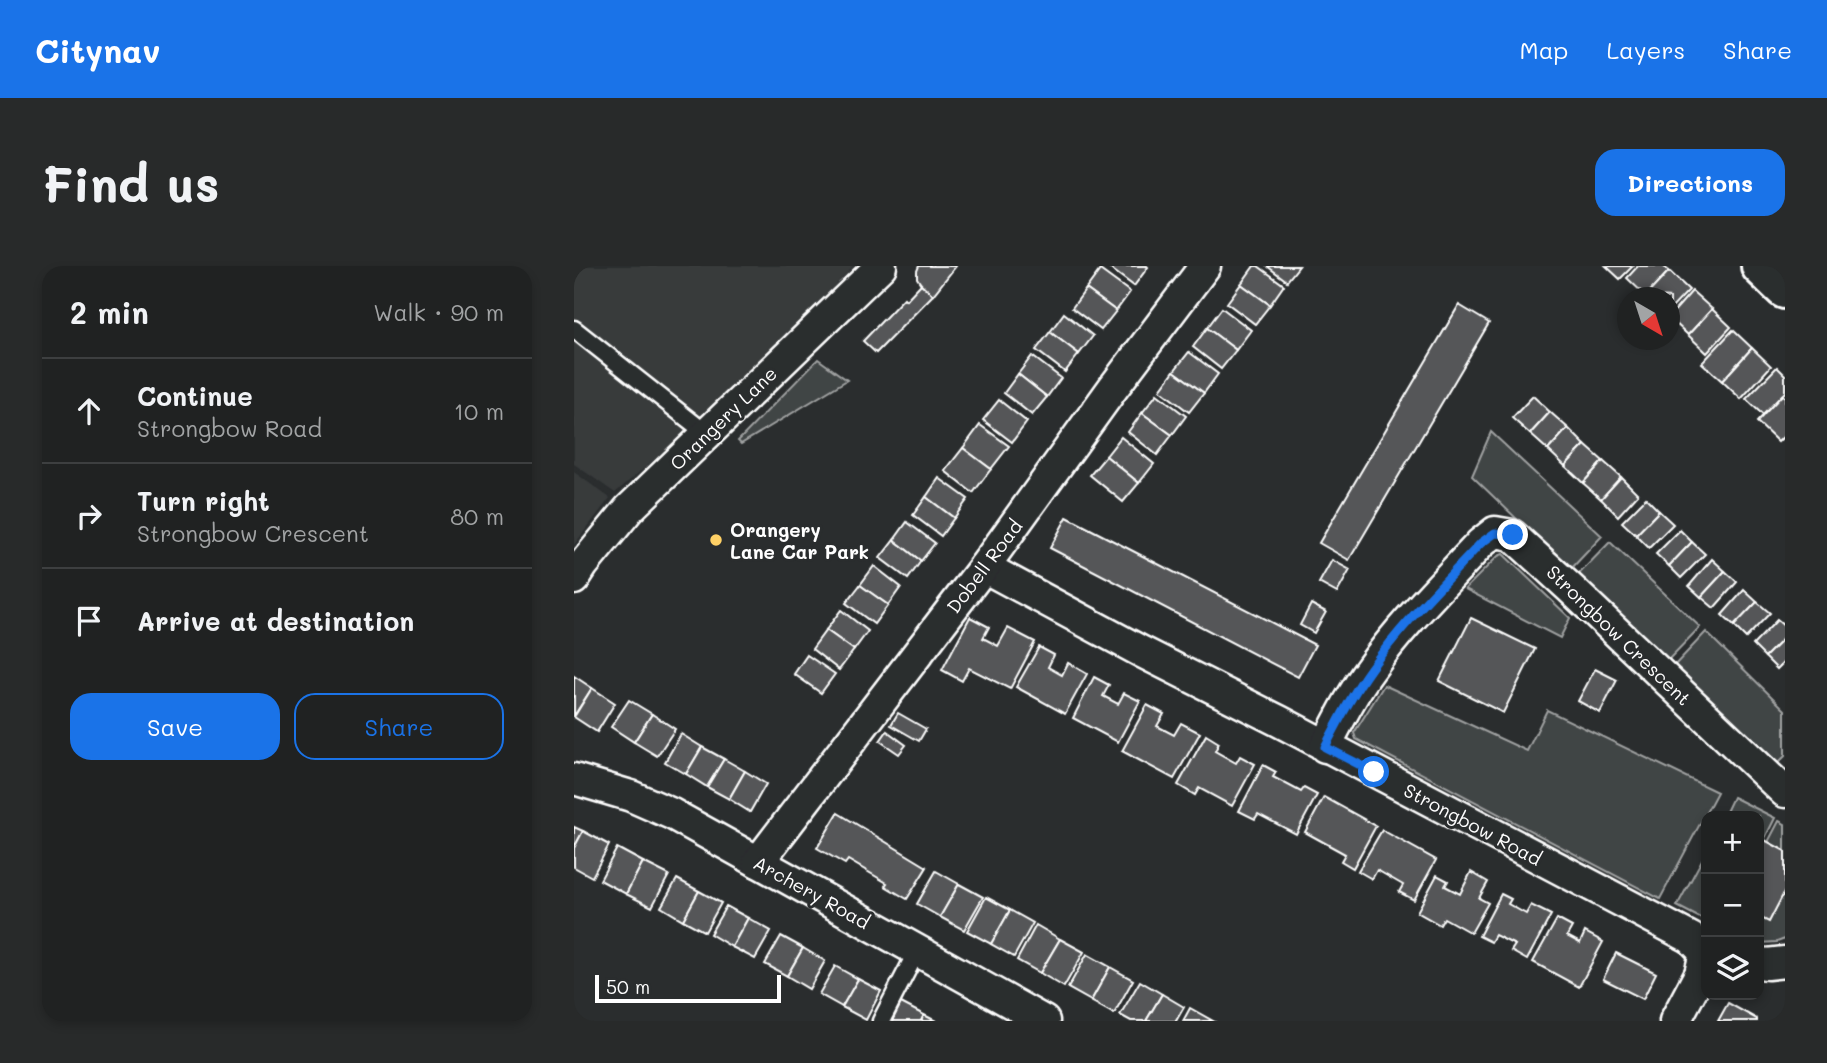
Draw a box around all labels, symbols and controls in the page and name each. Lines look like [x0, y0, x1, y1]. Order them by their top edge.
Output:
text: Citynav [35, 28, 160, 71]
text: Map [1520, 34, 1568, 65]
text: Layers [1606, 34, 1685, 65]
text: Share [1723, 34, 1792, 65]
button: Directions [1595, 149, 1785, 216]
text: Find us [42, 151, 220, 214]
north arrow [1617, 287, 1680, 350]
text: 2 min [70, 292, 149, 332]
text: Walk · 90 m [373, 297, 504, 327]
street label: Orangery Lane [664, 361, 782, 475]
text: Continue [137, 379, 253, 413]
icon: ahead [70, 392, 108, 430]
text: 10 m [454, 396, 504, 426]
text: Strongbow Road [137, 413, 322, 443]
text: Turn right [137, 484, 270, 518]
icon: right [70, 497, 108, 535]
text: 80 m [450, 501, 504, 531]
street label: Dobell Road [941, 514, 1027, 618]
place label: Orangery Lane Car Park [730, 517, 869, 564]
text: Strongbow Crescent [137, 518, 369, 548]
route end [1497, 519, 1528, 550]
marker: Orangery Lane Car Park [708, 532, 724, 548]
street label: Strongbow Crescent [1541, 559, 1697, 711]
icon: arrive [70, 602, 108, 640]
text: Arrive at destination [137, 604, 414, 638]
button: Save [70, 693, 280, 760]
button: Share [294, 693, 504, 760]
route start [1358, 756, 1389, 787]
street label: Strongbow Road [1400, 777, 1546, 871]
map controls [1701, 811, 1764, 1000]
button: + [1701, 811, 1764, 874]
street label: Archery Road [749, 850, 875, 934]
button: − [1701, 874, 1764, 937]
button: layers [1701, 937, 1764, 1000]
scale bar [595, 972, 780, 1004]
text: 50 m [606, 974, 650, 999]

